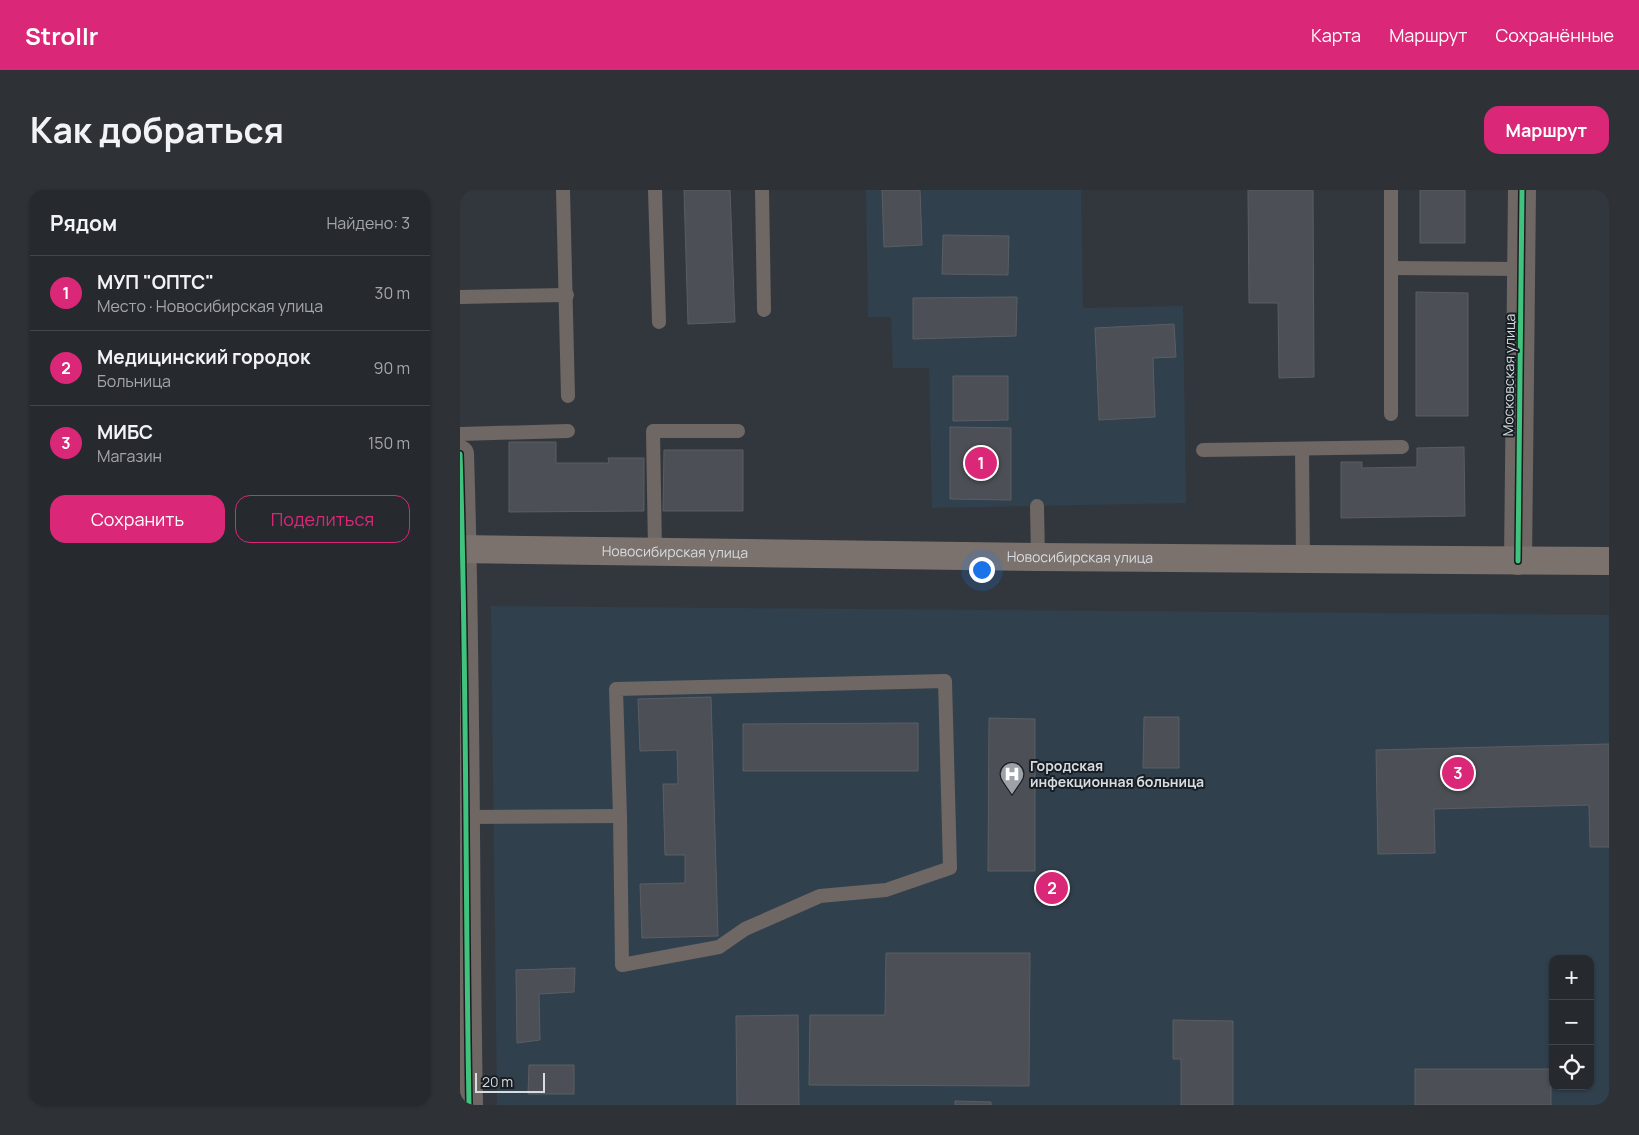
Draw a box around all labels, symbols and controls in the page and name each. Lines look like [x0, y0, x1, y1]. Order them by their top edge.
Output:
text: Strollr [25, 19, 98, 52]
text: Карта [1311, 23, 1361, 47]
text: Маршрут [1389, 23, 1467, 47]
text: Сохранённые [1495, 23, 1614, 47]
text: Как добраться [30, 106, 284, 154]
button: Маршрут [1484, 106, 1609, 154]
text: Рядом [50, 209, 117, 237]
text: Найдено: 3 [326, 212, 410, 234]
text: МУП "ОПТС" [97, 269, 214, 295]
text: 1 [62, 282, 70, 304]
text: 30 m [375, 282, 410, 304]
text: Место · Новосибирская улица [97, 295, 323, 317]
street label: Московская улица [1498, 313, 1519, 437]
text: Медицинский городок [97, 344, 310, 370]
text: 2 [61, 357, 71, 379]
text: 90 m [374, 357, 410, 379]
text: Больница [97, 370, 171, 392]
text: МИБС [97, 419, 153, 445]
text: 3 [61, 432, 71, 454]
text: 150 m [368, 432, 410, 454]
pin: 1 [965, 444, 997, 482]
text: Магазин [97, 445, 162, 467]
button: Сохранить [50, 495, 225, 543]
button: Поделиться [235, 495, 410, 543]
street label: Новосибирская улица [602, 541, 748, 562]
street label: Новосибирская улица [1007, 547, 1153, 567]
your location [969, 557, 995, 583]
pin: 3 [1442, 754, 1474, 792]
place label: Городская инфекционная больница [1030, 756, 1204, 791]
hospital icon: Городская инфекционная больница [999, 761, 1025, 795]
pin: 2 [1036, 869, 1068, 907]
map controls [1549, 955, 1594, 1090]
button: + [1549, 955, 1594, 1000]
button: − [1549, 1000, 1594, 1045]
button: locate [1549, 1045, 1594, 1090]
scale bar [475, 1070, 545, 1093]
text: 20 m [482, 1072, 513, 1091]

